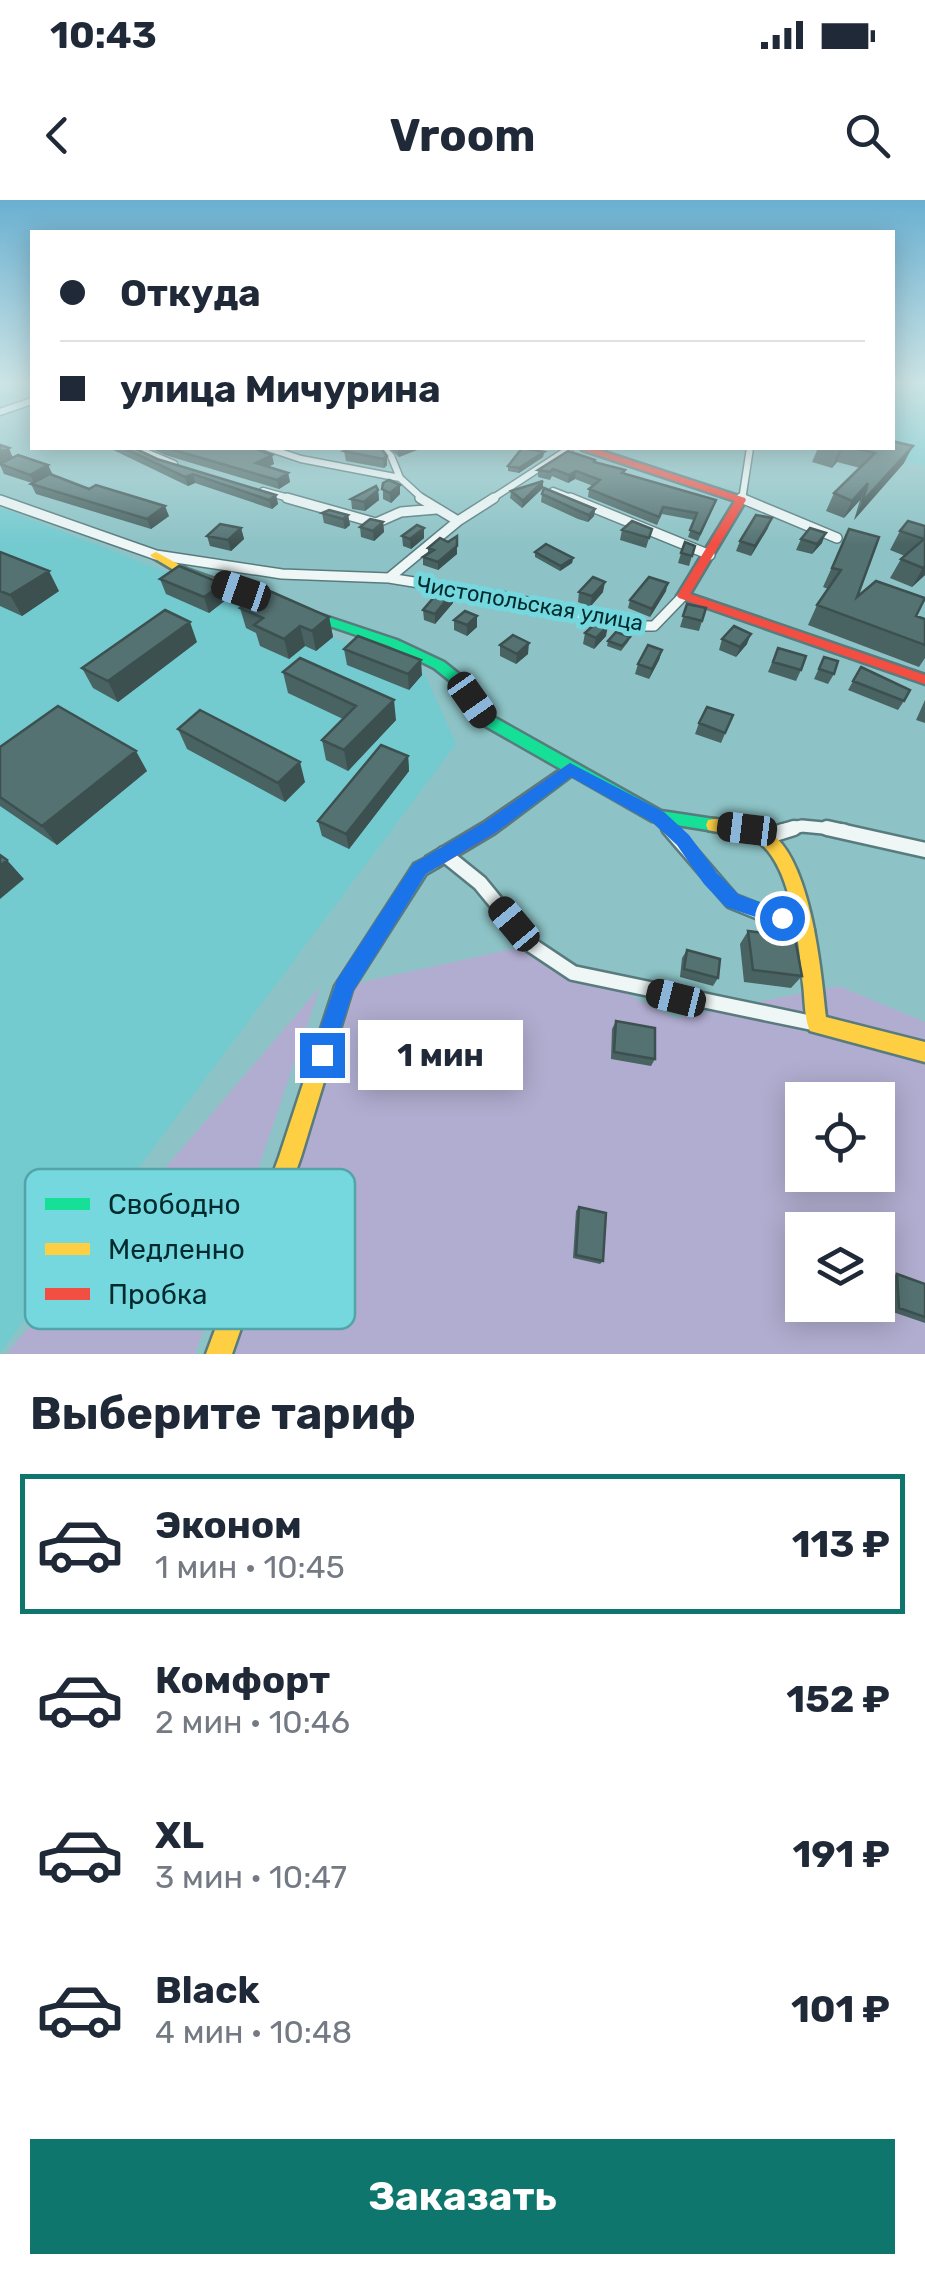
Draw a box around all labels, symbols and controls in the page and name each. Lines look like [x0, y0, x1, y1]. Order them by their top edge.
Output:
text: 10:43 [50, 12, 157, 58]
icon: back [30, 108, 85, 163]
icon: search [840, 108, 895, 163]
text: Vroom [389, 109, 536, 162]
text: Откуда [120, 270, 261, 316]
text: улица Мичурина [120, 366, 441, 412]
car [208, 567, 274, 615]
street label: Чистопольская улица [414, 570, 645, 637]
car [443, 667, 501, 733]
car [715, 810, 779, 848]
car [483, 891, 545, 957]
route start [760, 896, 805, 941]
car [643, 976, 709, 1020]
callout: 1 мин [357, 1020, 522, 1090]
route end [300, 1033, 345, 1078]
text: 1 мин [397, 1036, 484, 1074]
map controls [785, 1082, 895, 1322]
button: locate [785, 1082, 895, 1192]
legend [25, 1169, 355, 1329]
text: Свободно [108, 1188, 241, 1221]
button: layers [785, 1212, 895, 1322]
text: Медленно [108, 1233, 245, 1266]
text: Пробка [108, 1278, 208, 1311]
text: Выберите тариф [30, 1387, 416, 1440]
icon: car [35, 1499, 125, 1589]
text: Эконом [155, 1502, 302, 1548]
text: 113 ₽ [792, 1521, 890, 1567]
text: 1 мин · 10:45 [155, 1548, 345, 1586]
icon: car [35, 1654, 125, 1744]
text: Комфорт [155, 1657, 330, 1703]
text: 152 ₽ [786, 1676, 890, 1722]
text: 2 мин · 10:46 [155, 1703, 350, 1741]
icon: car [35, 1809, 125, 1899]
text: XL [155, 1812, 204, 1858]
text: 191 ₽ [792, 1831, 890, 1877]
text: 3 мин · 10:47 [155, 1858, 347, 1896]
icon: car [35, 1964, 125, 2054]
text: Black [155, 1967, 260, 2013]
text: 101 ₽ [791, 1986, 890, 2032]
text: 4 мин · 10:48 [155, 2013, 352, 2051]
button: Заказать [30, 2139, 895, 2254]

